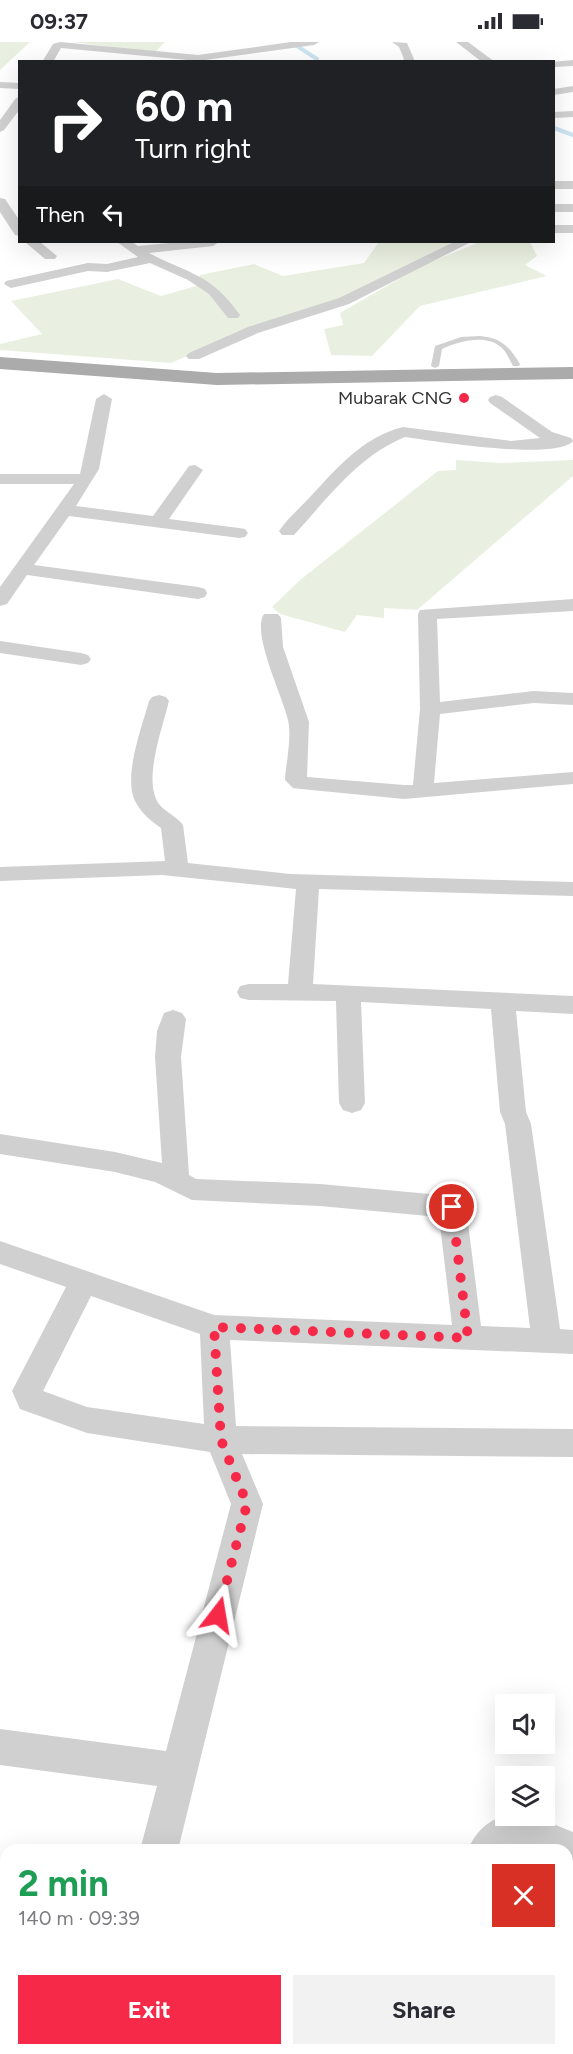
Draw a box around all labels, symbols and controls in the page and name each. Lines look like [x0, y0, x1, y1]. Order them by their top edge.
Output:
text: 09:37 [30, 8, 88, 35]
text: 60 m [135, 81, 233, 132]
icon: right [36, 84, 114, 162]
text: Turn right [135, 132, 251, 165]
icon: left [97, 198, 130, 231]
text: Then [36, 201, 85, 228]
place label: Mubarak CNG [338, 387, 452, 409]
marker: Mubarak CNG [457, 391, 471, 405]
pin [426, 1181, 477, 1232]
icon: arrive [435, 1190, 468, 1223]
position arrow [186, 1583, 250, 1647]
map controls [495, 1694, 555, 1826]
button: sound [495, 1694, 555, 1754]
button: layers [495, 1766, 555, 1826]
text: 2 min [18, 1862, 109, 1905]
button: close [492, 1864, 555, 1927]
text: 140 m · 09:39 [18, 1906, 140, 1930]
button: Exit [18, 1975, 281, 2044]
button: Share [293, 1975, 555, 2044]

